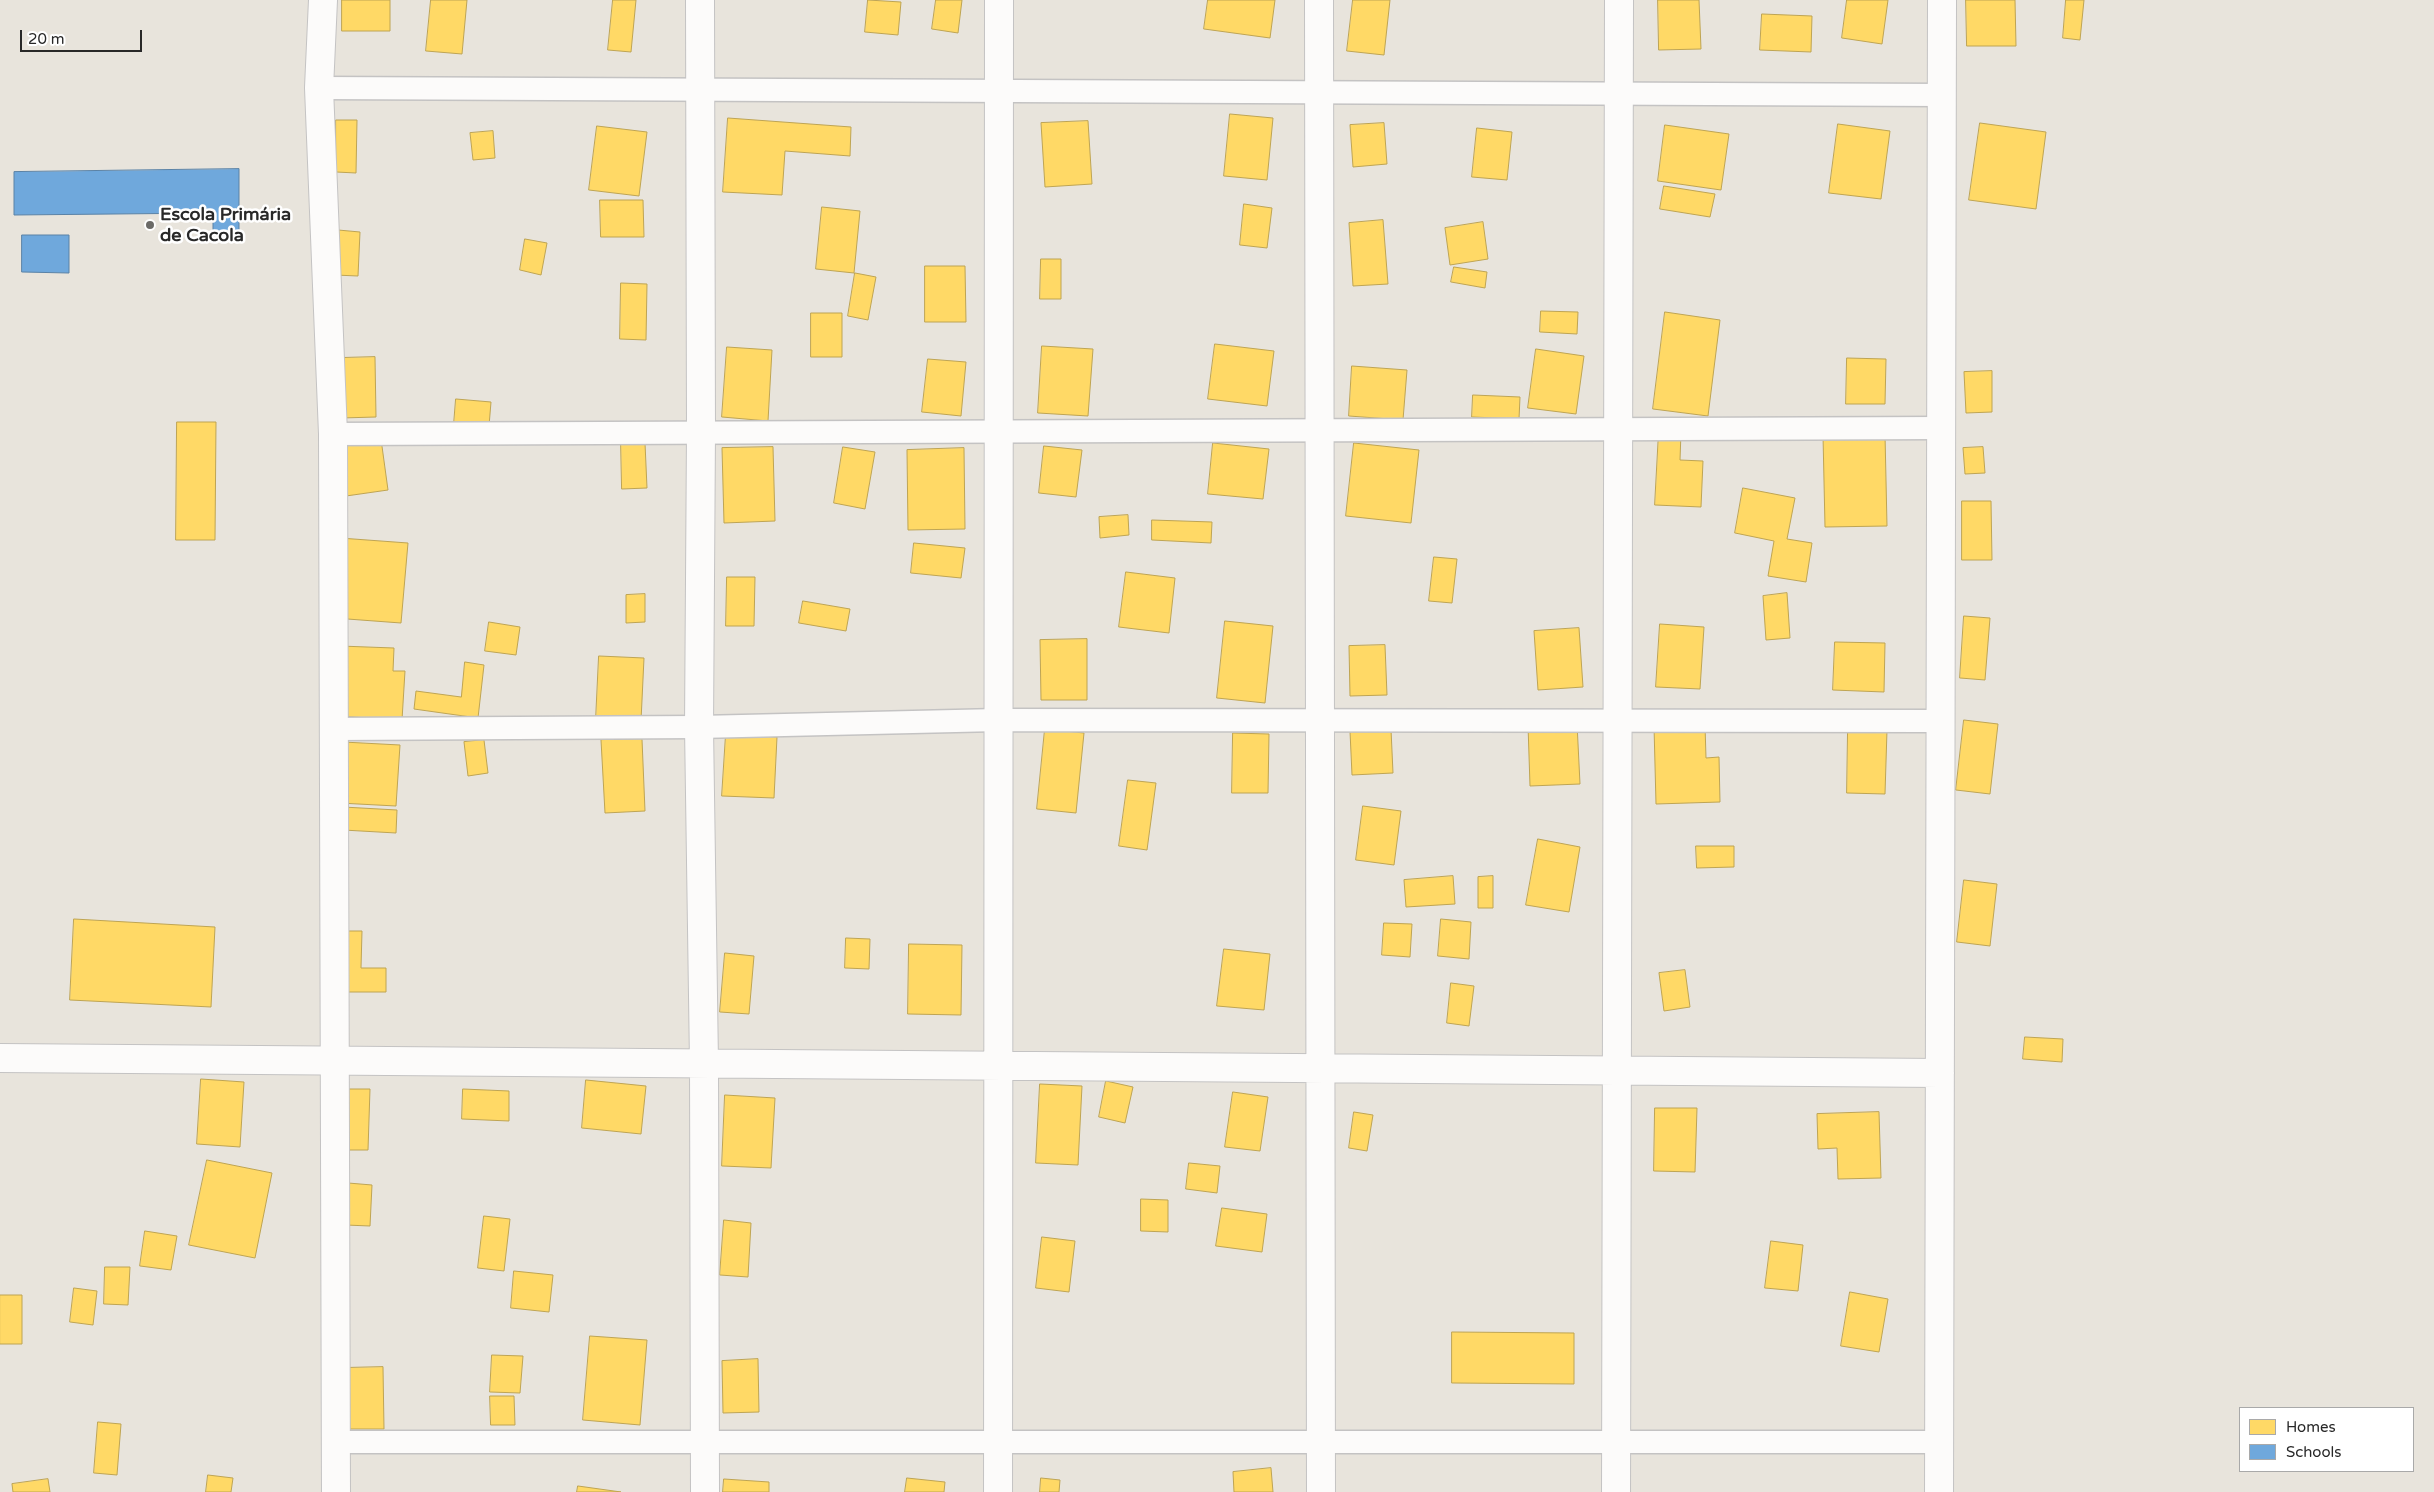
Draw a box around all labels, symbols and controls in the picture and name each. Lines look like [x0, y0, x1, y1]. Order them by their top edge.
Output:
scale bar [22, 20, 145, 52]
text: 20 m [28, 30, 65, 48]
place label: Escola Primária de Cacola [160, 204, 291, 246]
marker: Escola Primária de Cacola [144, 219, 156, 231]
legend [2239, 1407, 2414, 1472]
text: Homes [2286, 1418, 2336, 1436]
text: Schools [2286, 1443, 2342, 1461]

